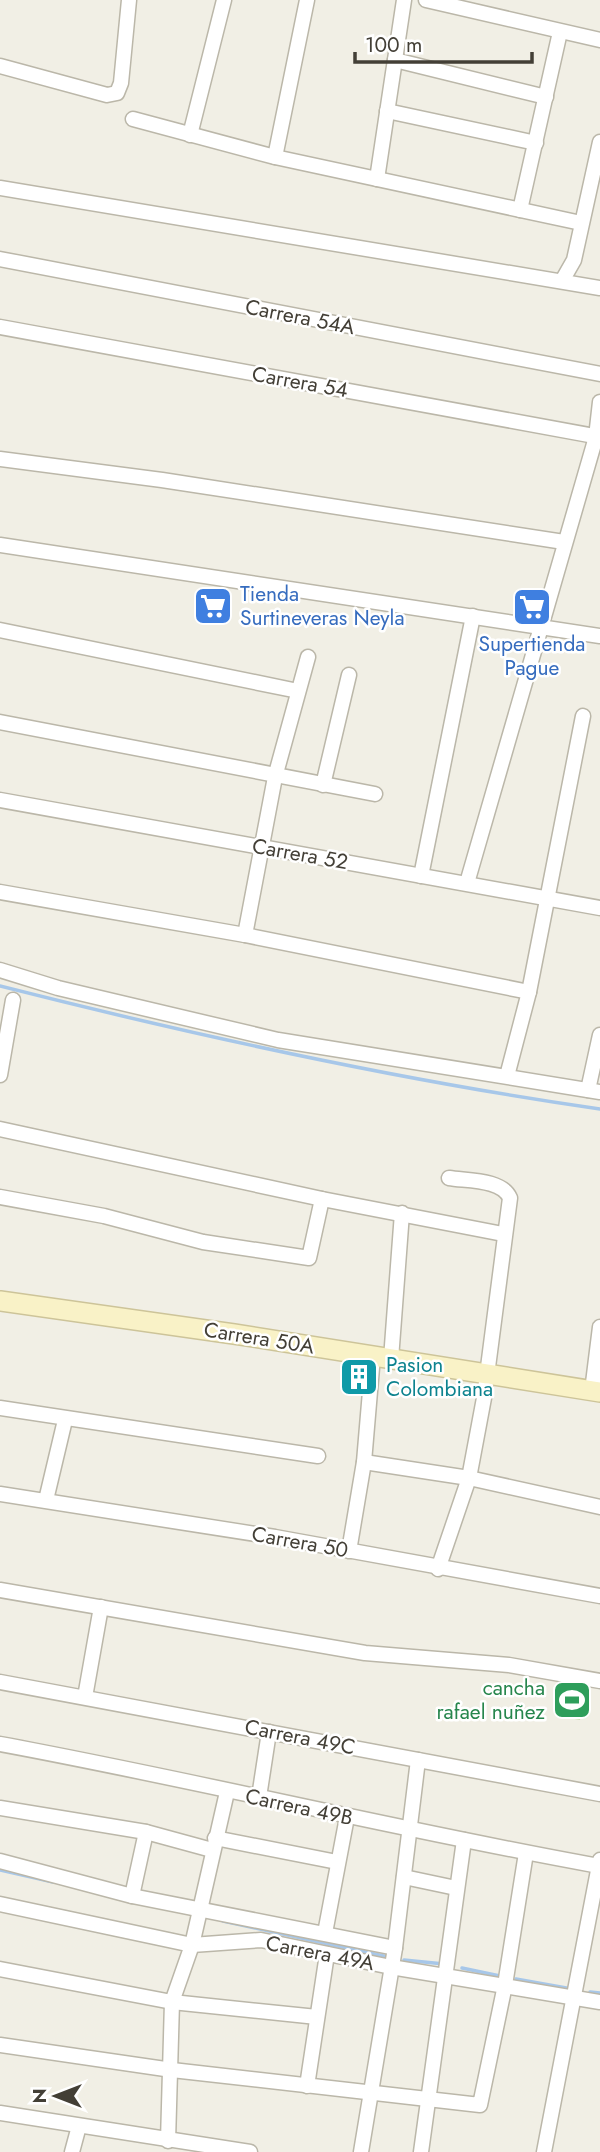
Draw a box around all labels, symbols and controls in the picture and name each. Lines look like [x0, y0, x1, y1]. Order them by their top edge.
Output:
scale bar [355, 21, 532, 65]
text: 100 m [365, 30, 422, 60]
street label: Carrera 54A [243, 292, 357, 342]
street label: Carrera 54 [250, 359, 350, 405]
place label: Tienda Surtineveras Neyla [240, 579, 405, 633]
supermarket icon: Tienda Surtineveras Neyla [192, 585, 234, 627]
supermarket icon: Supertienda Pague [511, 586, 553, 628]
place label: Supertienda Pague [479, 629, 585, 683]
street label: Carrera 52 [250, 831, 350, 877]
street label: Carrera 50A [202, 1314, 316, 1362]
place label: Pasion Colombiana [386, 1350, 493, 1404]
building icon: Pasion Colombiana [338, 1356, 380, 1398]
street label: Carrera 50 [249, 1519, 351, 1565]
place label: cancha rafael nuñez [436, 1673, 545, 1727]
sports icon: cancha rafael nuñez [551, 1679, 593, 1721]
street label: Carrera 49C [242, 1712, 358, 1762]
street label: Carrera 49B [243, 1781, 355, 1833]
street label: Carrera 49A [263, 1928, 377, 1978]
north arrow [21, 2061, 91, 2131]
text: N [26, 2088, 53, 2104]

